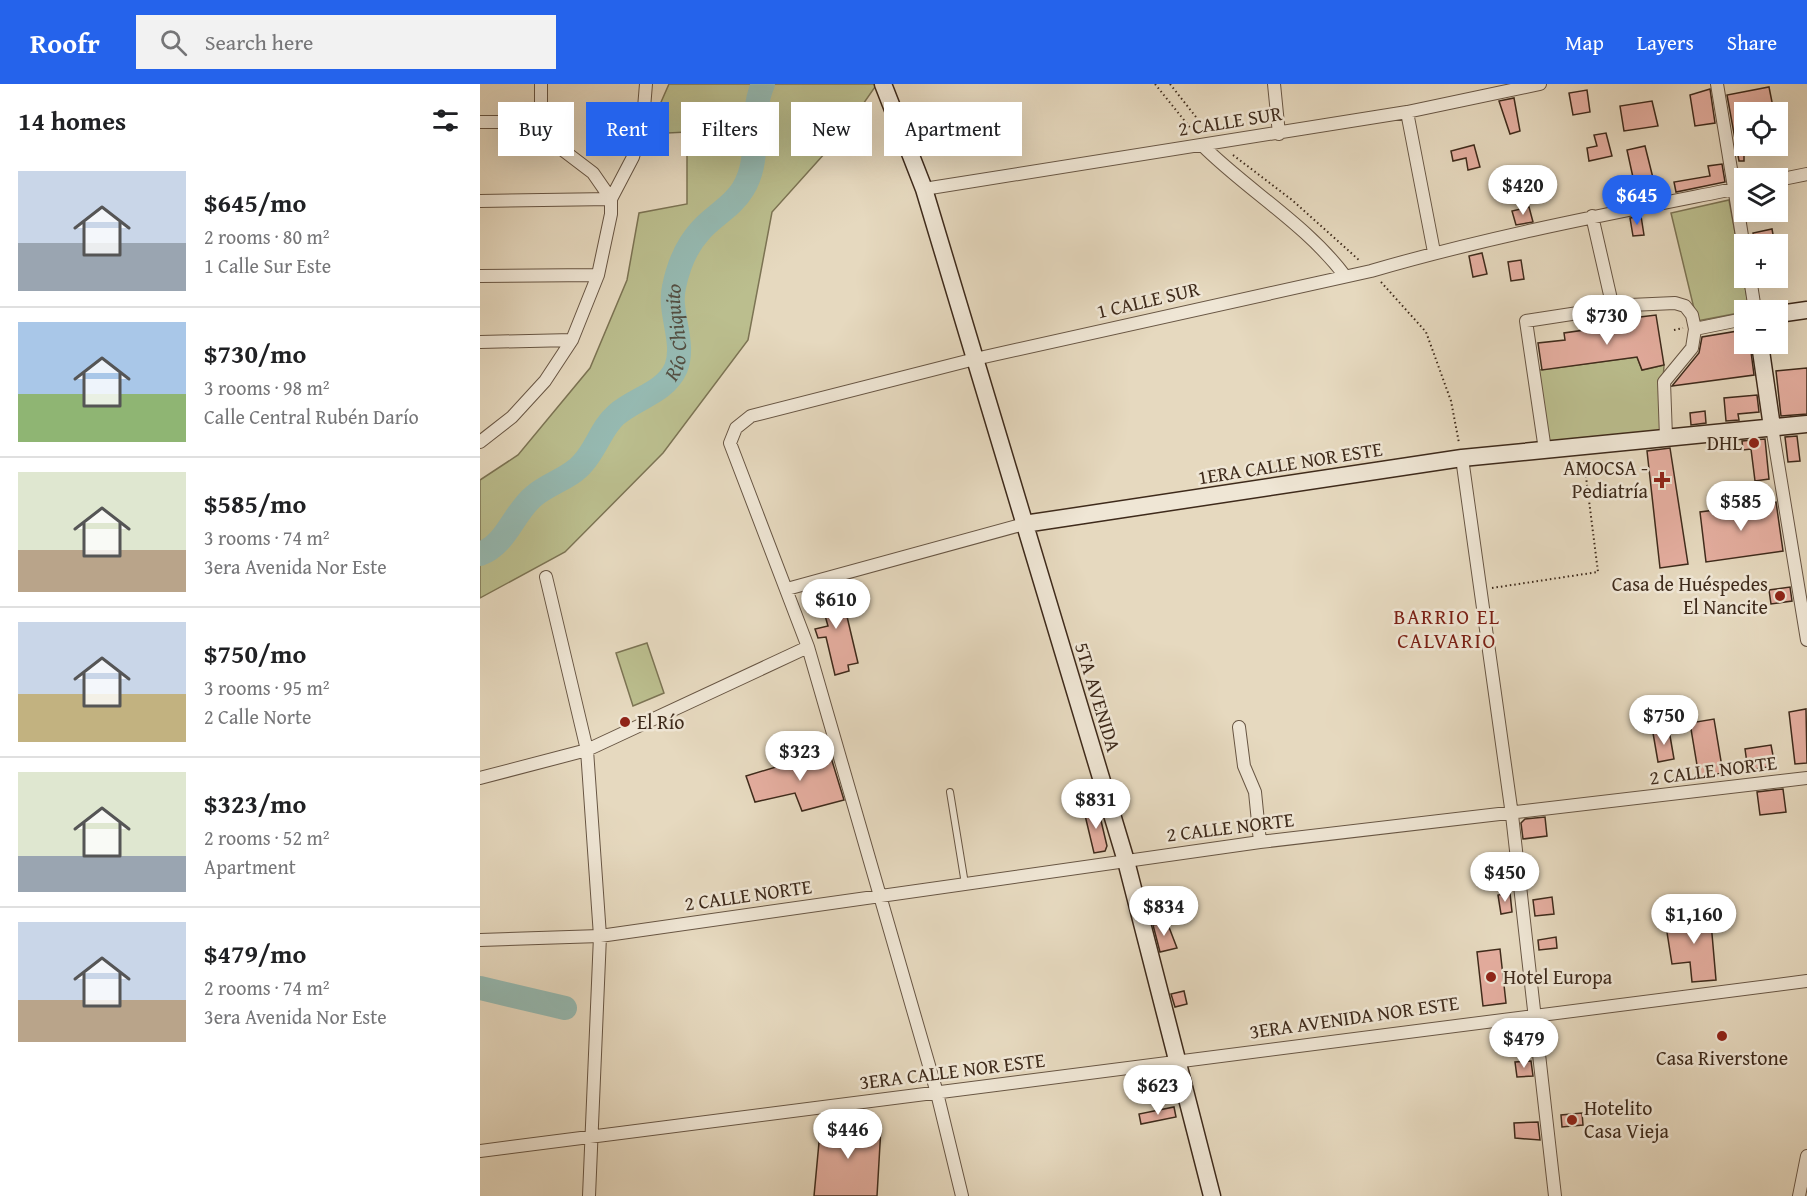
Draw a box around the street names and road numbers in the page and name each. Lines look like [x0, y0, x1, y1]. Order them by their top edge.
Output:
street label: 2 CALLE SUR [1176, 98, 1284, 143]
street label: 1 CALLE SUR [1094, 273, 1203, 325]
street label: 1ERA CALLE NOR ESTE [1196, 434, 1384, 491]
street label: 5TA AVENIDA [1068, 639, 1129, 755]
street label: 2 CALLE NORTE [1648, 747, 1778, 792]
street label: 2 CALLE NORTE [1165, 804, 1295, 849]
street label: 2 CALLE NORTE [682, 871, 813, 918]
street label: 3ERA AVENIDA NOR ESTE [1247, 987, 1461, 1046]
street label: 3ERA CALLE NOR ESTE [858, 1045, 1046, 1096]

